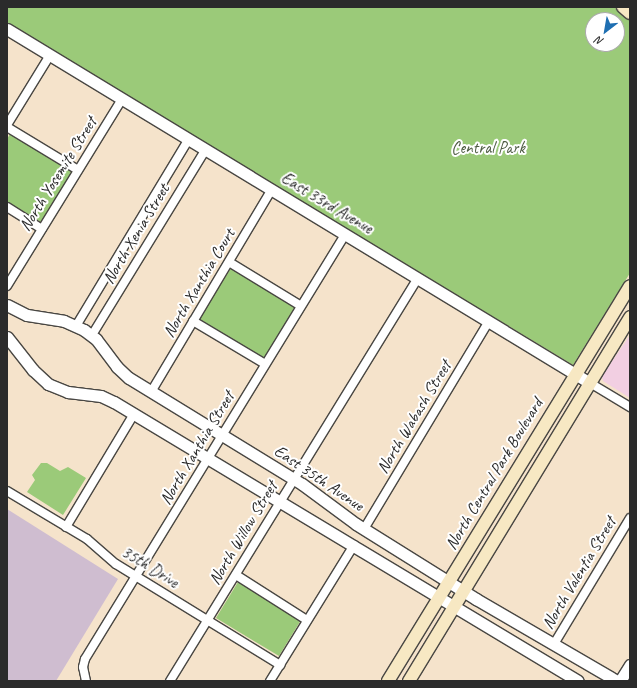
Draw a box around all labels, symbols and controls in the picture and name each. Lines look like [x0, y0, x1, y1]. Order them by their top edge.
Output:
north arrow [585, 12, 625, 52]
text: N [593, 34, 606, 49]
street label: North Yosemite Street [15, 113, 101, 235]
park label: Central Park [451, 138, 525, 158]
street label: East 33rd Avenue [277, 168, 377, 238]
street label: North Xenia Street [98, 180, 174, 288]
street label: North Xanthia Court [158, 225, 240, 341]
street label: North Wabash Street [372, 357, 456, 477]
street label: North Xanthia Street [155, 388, 239, 508]
street label: North Central Park Boulevard [441, 395, 547, 553]
street label: East 35th Avenue [270, 441, 368, 515]
street label: North Willow Street [204, 477, 282, 589]
street label: North Valentia Street [537, 513, 621, 633]
street label: 35th Drive [118, 542, 182, 592]

